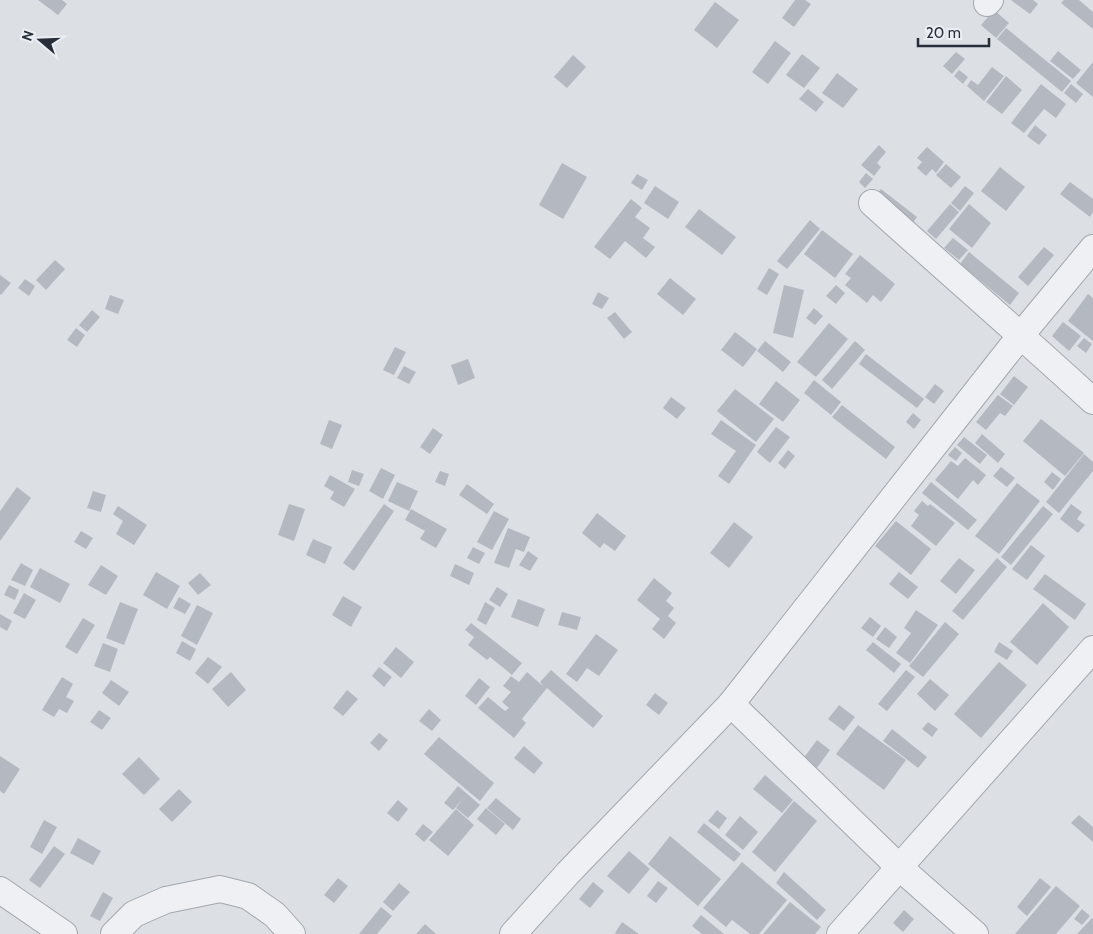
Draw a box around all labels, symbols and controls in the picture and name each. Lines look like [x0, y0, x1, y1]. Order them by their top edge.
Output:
north arrow [15, 15, 65, 65]
scale bar [918, 15, 989, 47]
text: 20 m [926, 24, 961, 42]
text: N [18, 28, 38, 43]

